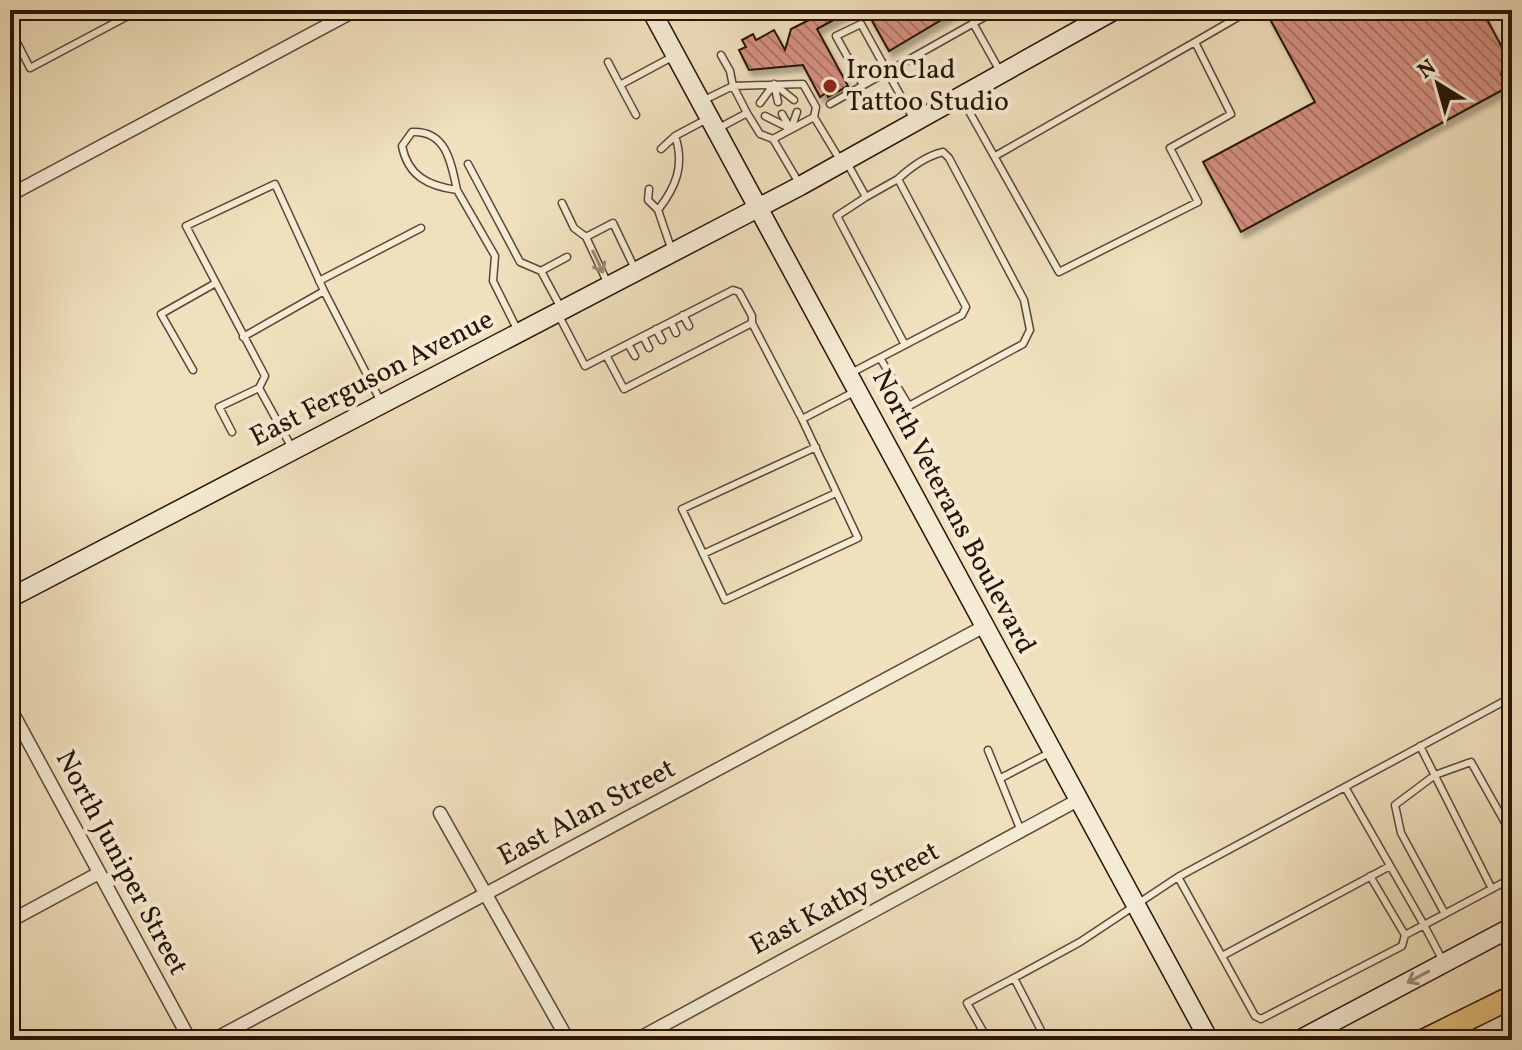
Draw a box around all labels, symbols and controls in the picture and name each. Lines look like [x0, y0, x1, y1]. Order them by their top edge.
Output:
north arrow [1398, 44, 1478, 124]
place label: IronClad Tattoo Studio [846, 51, 1009, 122]
text: N [1412, 53, 1443, 87]
marker: IronClad Tattoo Studio [821, 77, 839, 95]
one-way arrow [591, 250, 606, 274]
street label: East Ferguson Avenue [244, 301, 500, 457]
street label: North Veterans Boulevard [861, 363, 1045, 661]
street label: North Juniper Street [45, 744, 197, 982]
street label: East Alan Street [491, 750, 683, 876]
street label: East Kathy Street [743, 833, 947, 965]
one-way arrow [1407, 969, 1431, 985]

